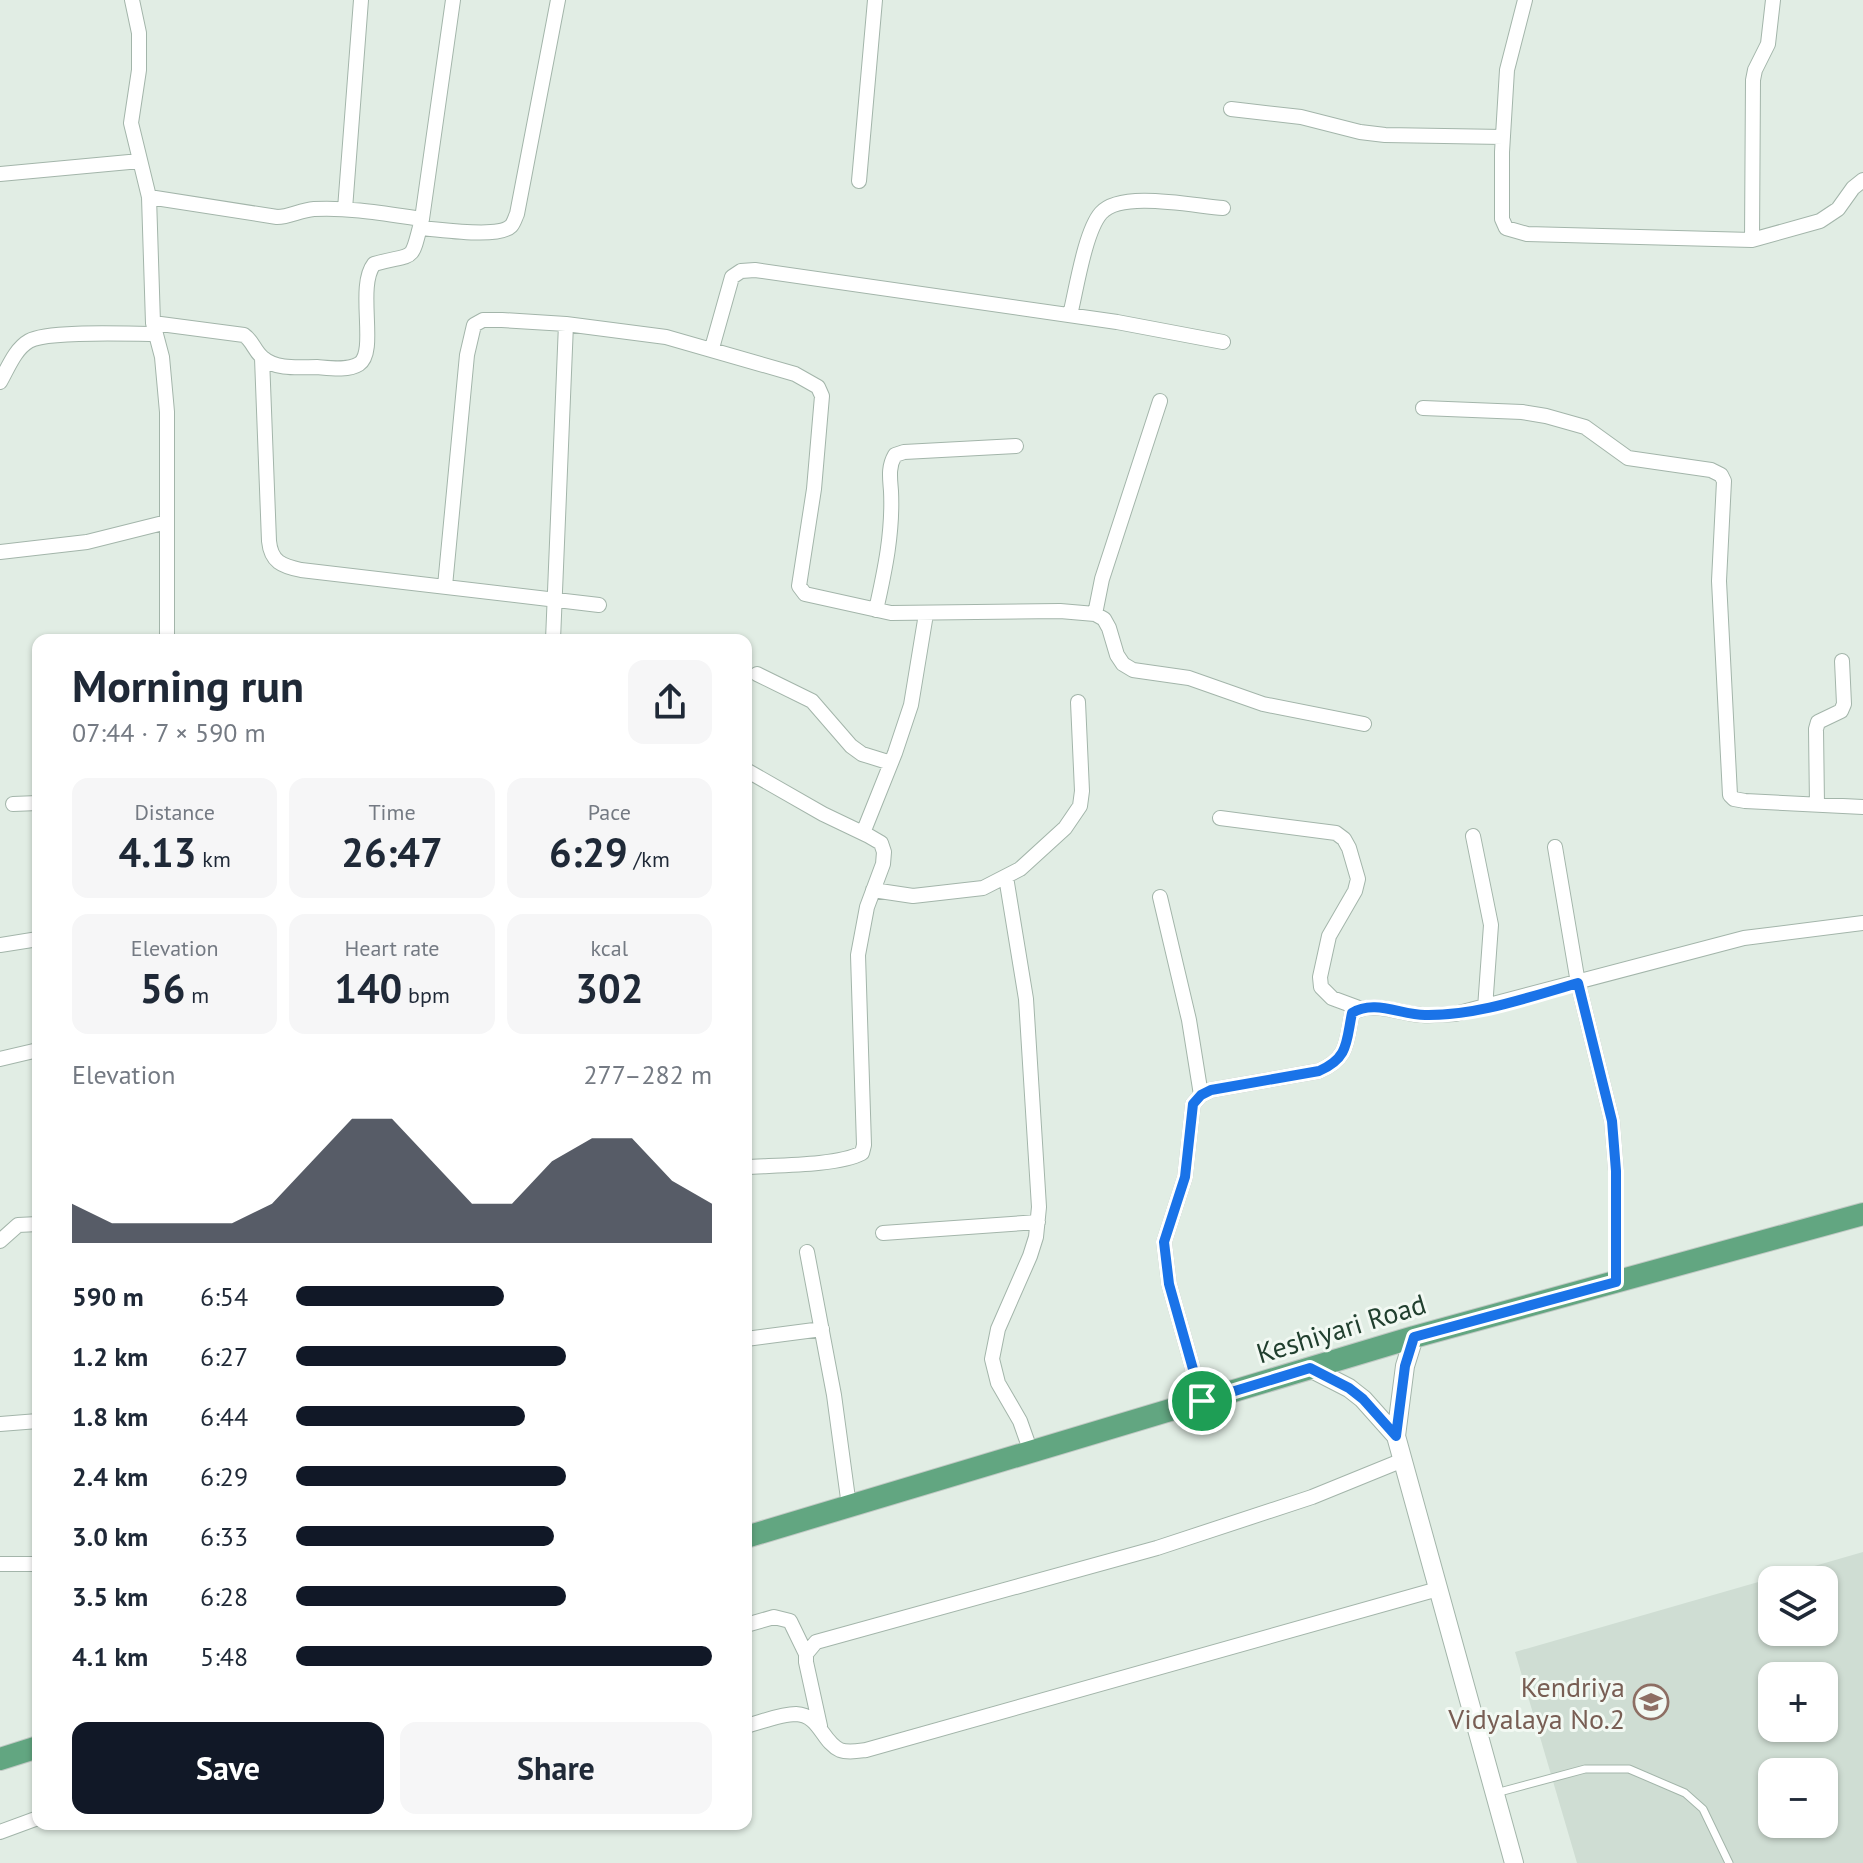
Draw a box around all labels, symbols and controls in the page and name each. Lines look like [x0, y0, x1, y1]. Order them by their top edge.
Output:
text: Morning run [72, 657, 304, 714]
button: share [628, 660, 712, 744]
text: 07:44 · 7 × 590 m [72, 716, 266, 749]
text: Distance [134, 798, 215, 826]
text: Time [368, 798, 416, 826]
text: Pace [588, 798, 631, 826]
text: 4.13 [119, 826, 196, 878]
text: 26:47 [341, 826, 443, 878]
text: 6:29 [549, 826, 628, 878]
text: km [196, 845, 231, 873]
text: /km [628, 845, 670, 873]
text: Elevation [131, 934, 218, 962]
text: Heart rate [344, 934, 440, 962]
text: kcal [591, 934, 628, 962]
text: 56 [140, 962, 185, 1014]
text: 140 [334, 962, 402, 1014]
text: 302 [575, 962, 643, 1014]
text: m [185, 981, 209, 1009]
text: bpm [402, 981, 450, 1009]
text: Elevation [72, 1058, 176, 1091]
text: 277–282 m [583, 1058, 712, 1091]
text: 590 m [72, 1280, 144, 1313]
text: 6:54 [200, 1280, 248, 1313]
street label: Keshiyari Road [1252, 1285, 1430, 1371]
text: 1.2 km [72, 1340, 148, 1373]
text: 6:27 [200, 1340, 248, 1373]
pin [1168, 1367, 1236, 1435]
icon: arrive [1180, 1379, 1224, 1423]
text: 1.8 km [72, 1400, 148, 1433]
text: 6:44 [200, 1400, 248, 1433]
text: 2.4 km [72, 1460, 148, 1493]
text: 6:29 [200, 1460, 248, 1493]
text: 3.0 km [72, 1520, 148, 1553]
text: 6:33 [200, 1520, 248, 1553]
map controls [1758, 1566, 1838, 1838]
button: layers [1758, 1566, 1838, 1646]
text: 3.5 km [72, 1580, 148, 1613]
text: 6:28 [200, 1580, 248, 1613]
text: 4.1 km [72, 1640, 148, 1673]
text: 5:48 [200, 1640, 248, 1673]
button: + [1758, 1662, 1838, 1742]
place label: Kendriya Vidyalaya No.2 [1447, 1668, 1625, 1737]
school or university icon: Kendriya Vidyalaya No.2 [1632, 1683, 1670, 1721]
button: Save [72, 1722, 384, 1814]
button: Share [400, 1722, 712, 1814]
button: − [1758, 1758, 1838, 1838]

